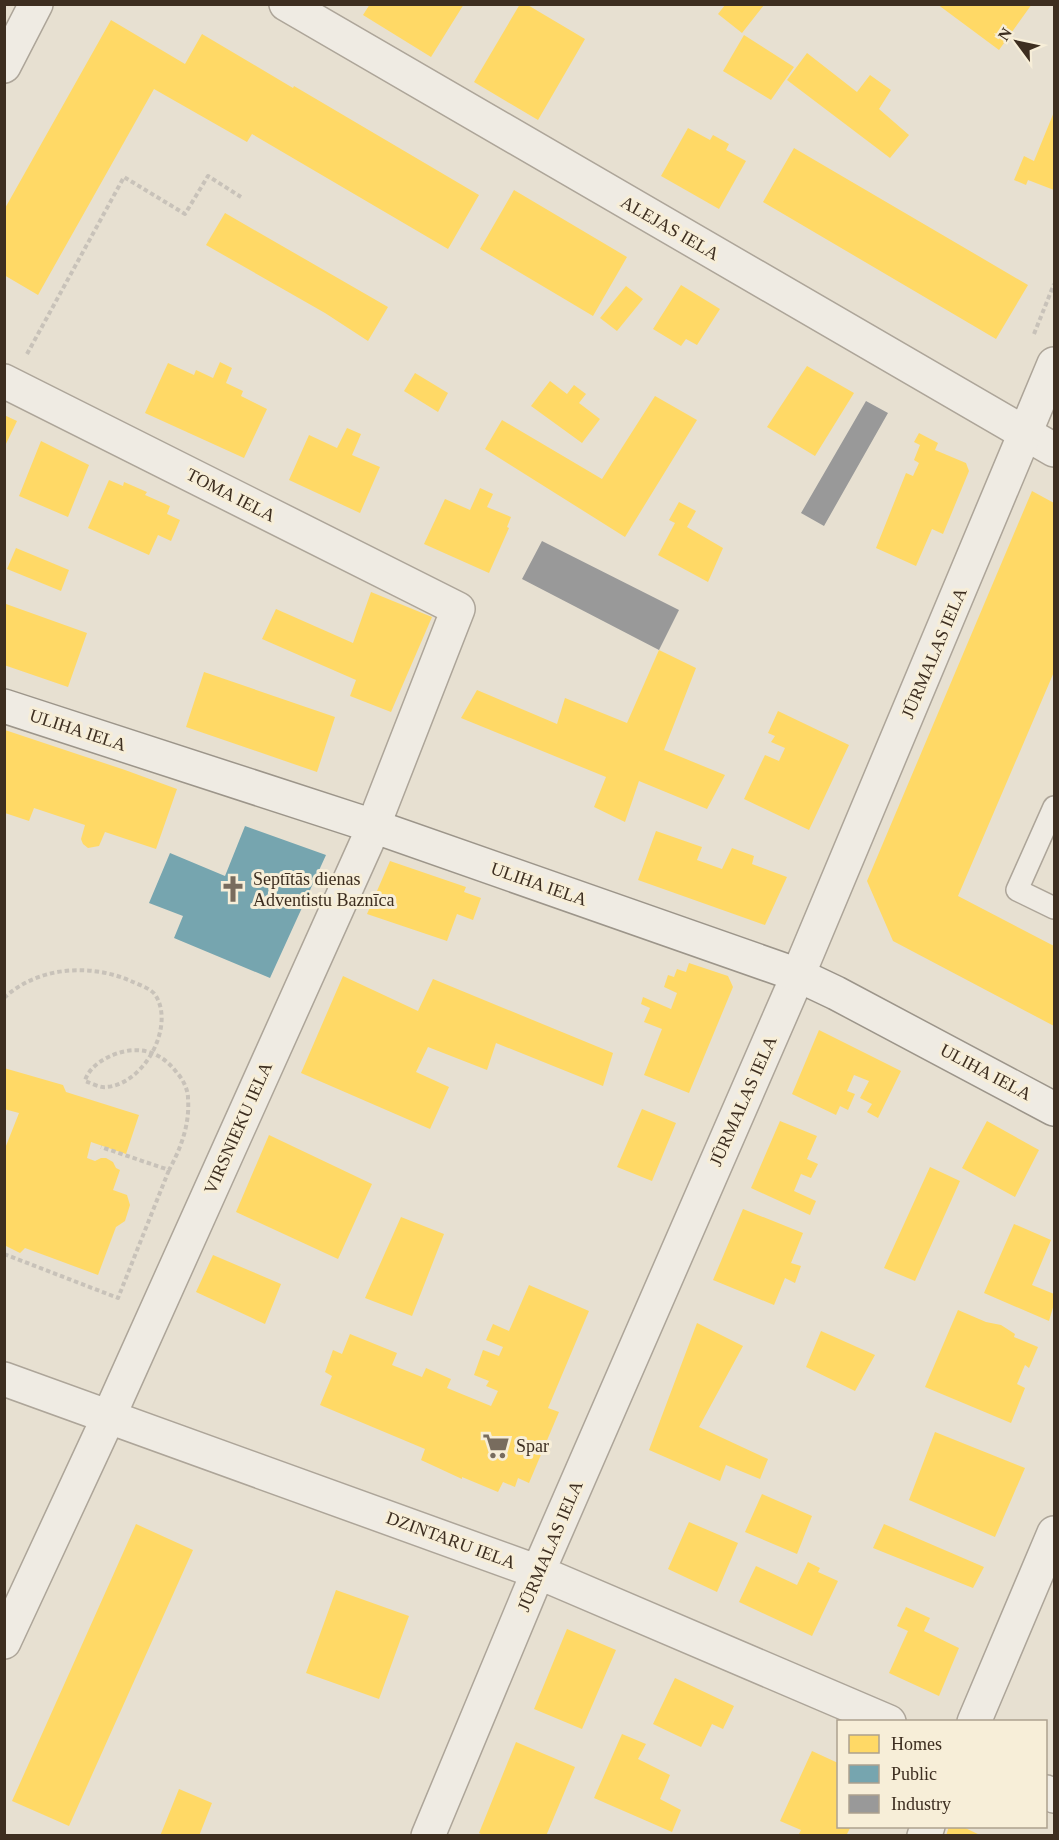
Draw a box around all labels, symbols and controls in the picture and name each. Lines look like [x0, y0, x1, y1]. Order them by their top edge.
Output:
north arrow [987, 12, 1047, 72]
text: N [995, 24, 1015, 44]
street label: ALEJAS IELA [617, 192, 723, 264]
street label: TOMA IELA [183, 464, 279, 526]
street label: JŪRMALAS IELA [897, 584, 971, 722]
street label: ULIHA IELA [27, 705, 129, 755]
street label: ULIHA IELA [488, 858, 590, 910]
place label: Septītās dienas Adventistu Baznīca [253, 869, 394, 910]
church icon: Septītās dienas Adventistu Baznīca [218, 874, 248, 904]
street label: JŪRMALAS IELA [705, 1033, 781, 1169]
street label: ULIHA IELA [937, 1040, 1035, 1104]
street label: VIRSNIEKU IELA [200, 1059, 276, 1197]
supermarket icon: Spar [481, 1431, 511, 1461]
place label: Spar [516, 1436, 549, 1456]
street label: JŪRMALAS IELA [513, 1477, 587, 1615]
street label: DZINTARU IELA [384, 1507, 518, 1573]
legend [837, 1720, 1047, 1828]
text: Homes [891, 1734, 942, 1754]
text: Public [891, 1764, 937, 1784]
text: Industry [891, 1794, 951, 1814]

